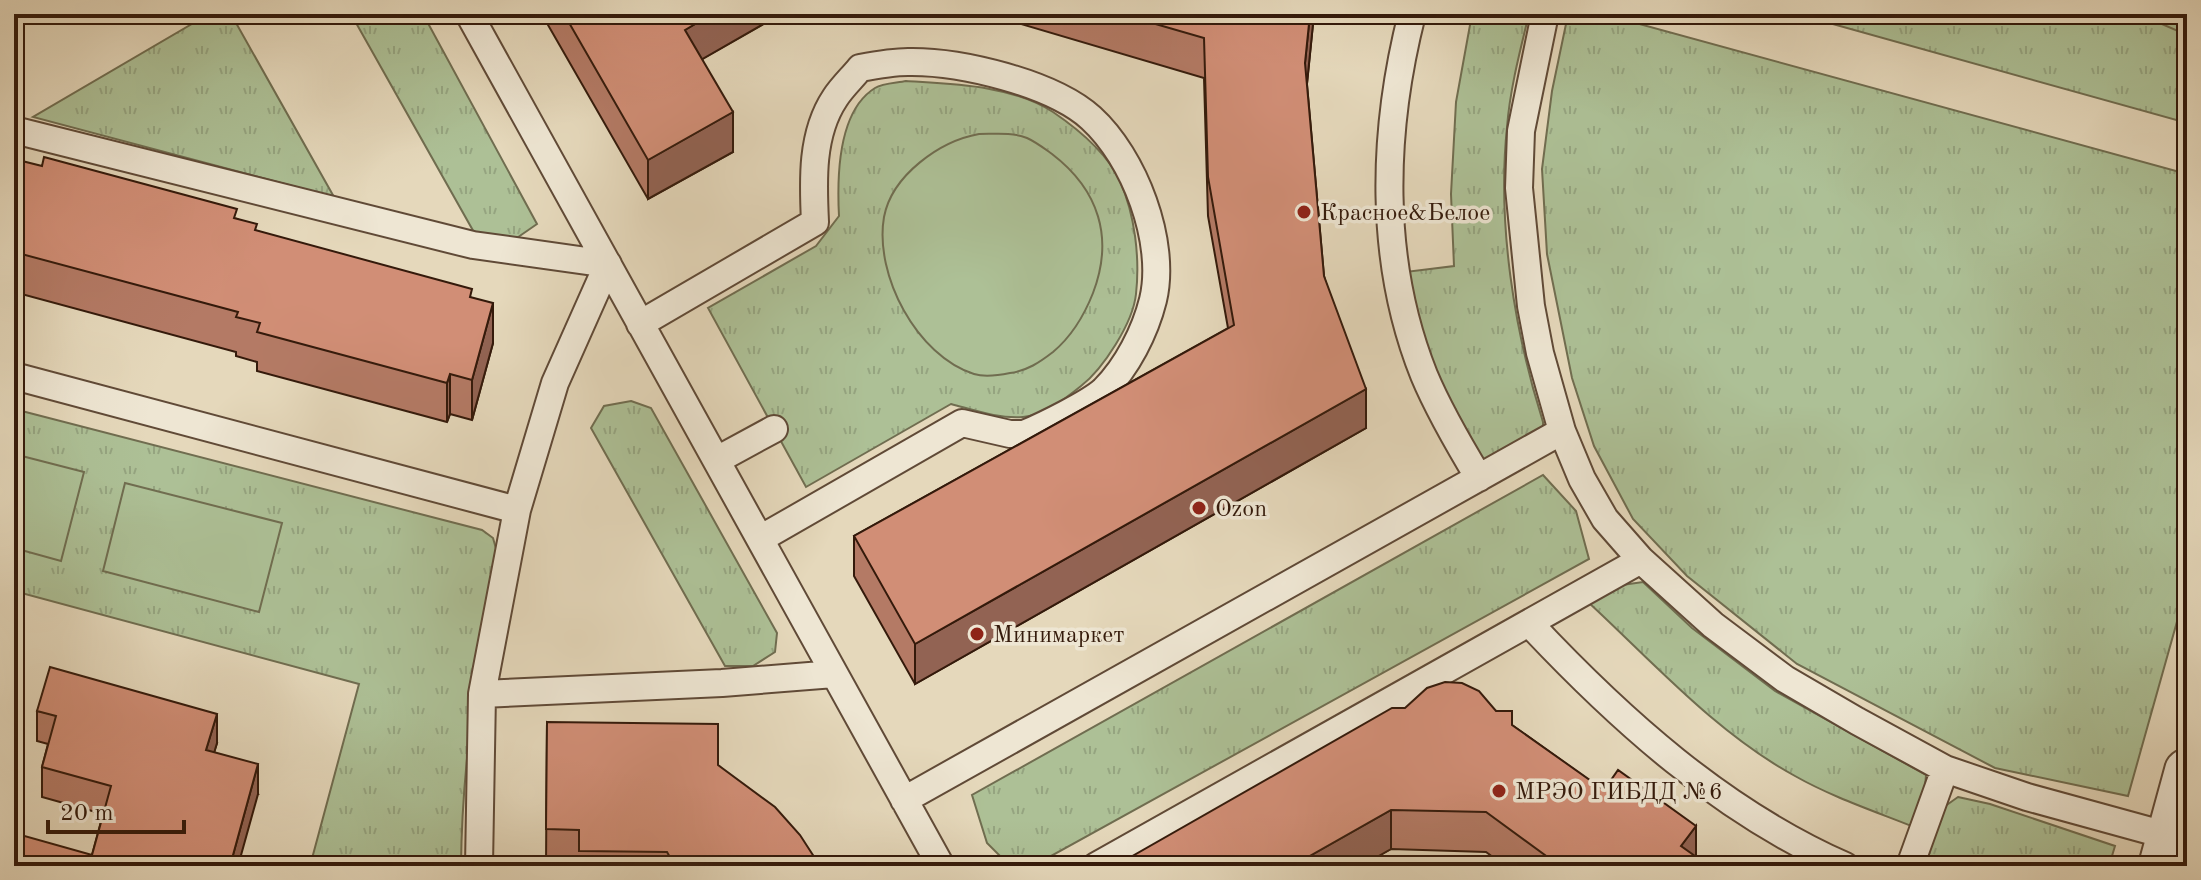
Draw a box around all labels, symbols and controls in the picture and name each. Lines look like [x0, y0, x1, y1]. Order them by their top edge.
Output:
place label: Красное&Белое [1320, 202, 1490, 226]
marker: Красное&Белое [1295, 203, 1313, 221]
place label: Ozon [1215, 498, 1267, 522]
marker: Ozon [1190, 499, 1208, 517]
place label: Минимаркет [993, 624, 1125, 648]
marker: Минимаркет [968, 625, 986, 643]
place label: МРЭО ГИБДД №6 [1515, 781, 1723, 805]
marker: МРЭО ГИБДД №6 [1490, 782, 1508, 800]
scale bar [48, 784, 184, 834]
text: 20 m [60, 802, 114, 826]

